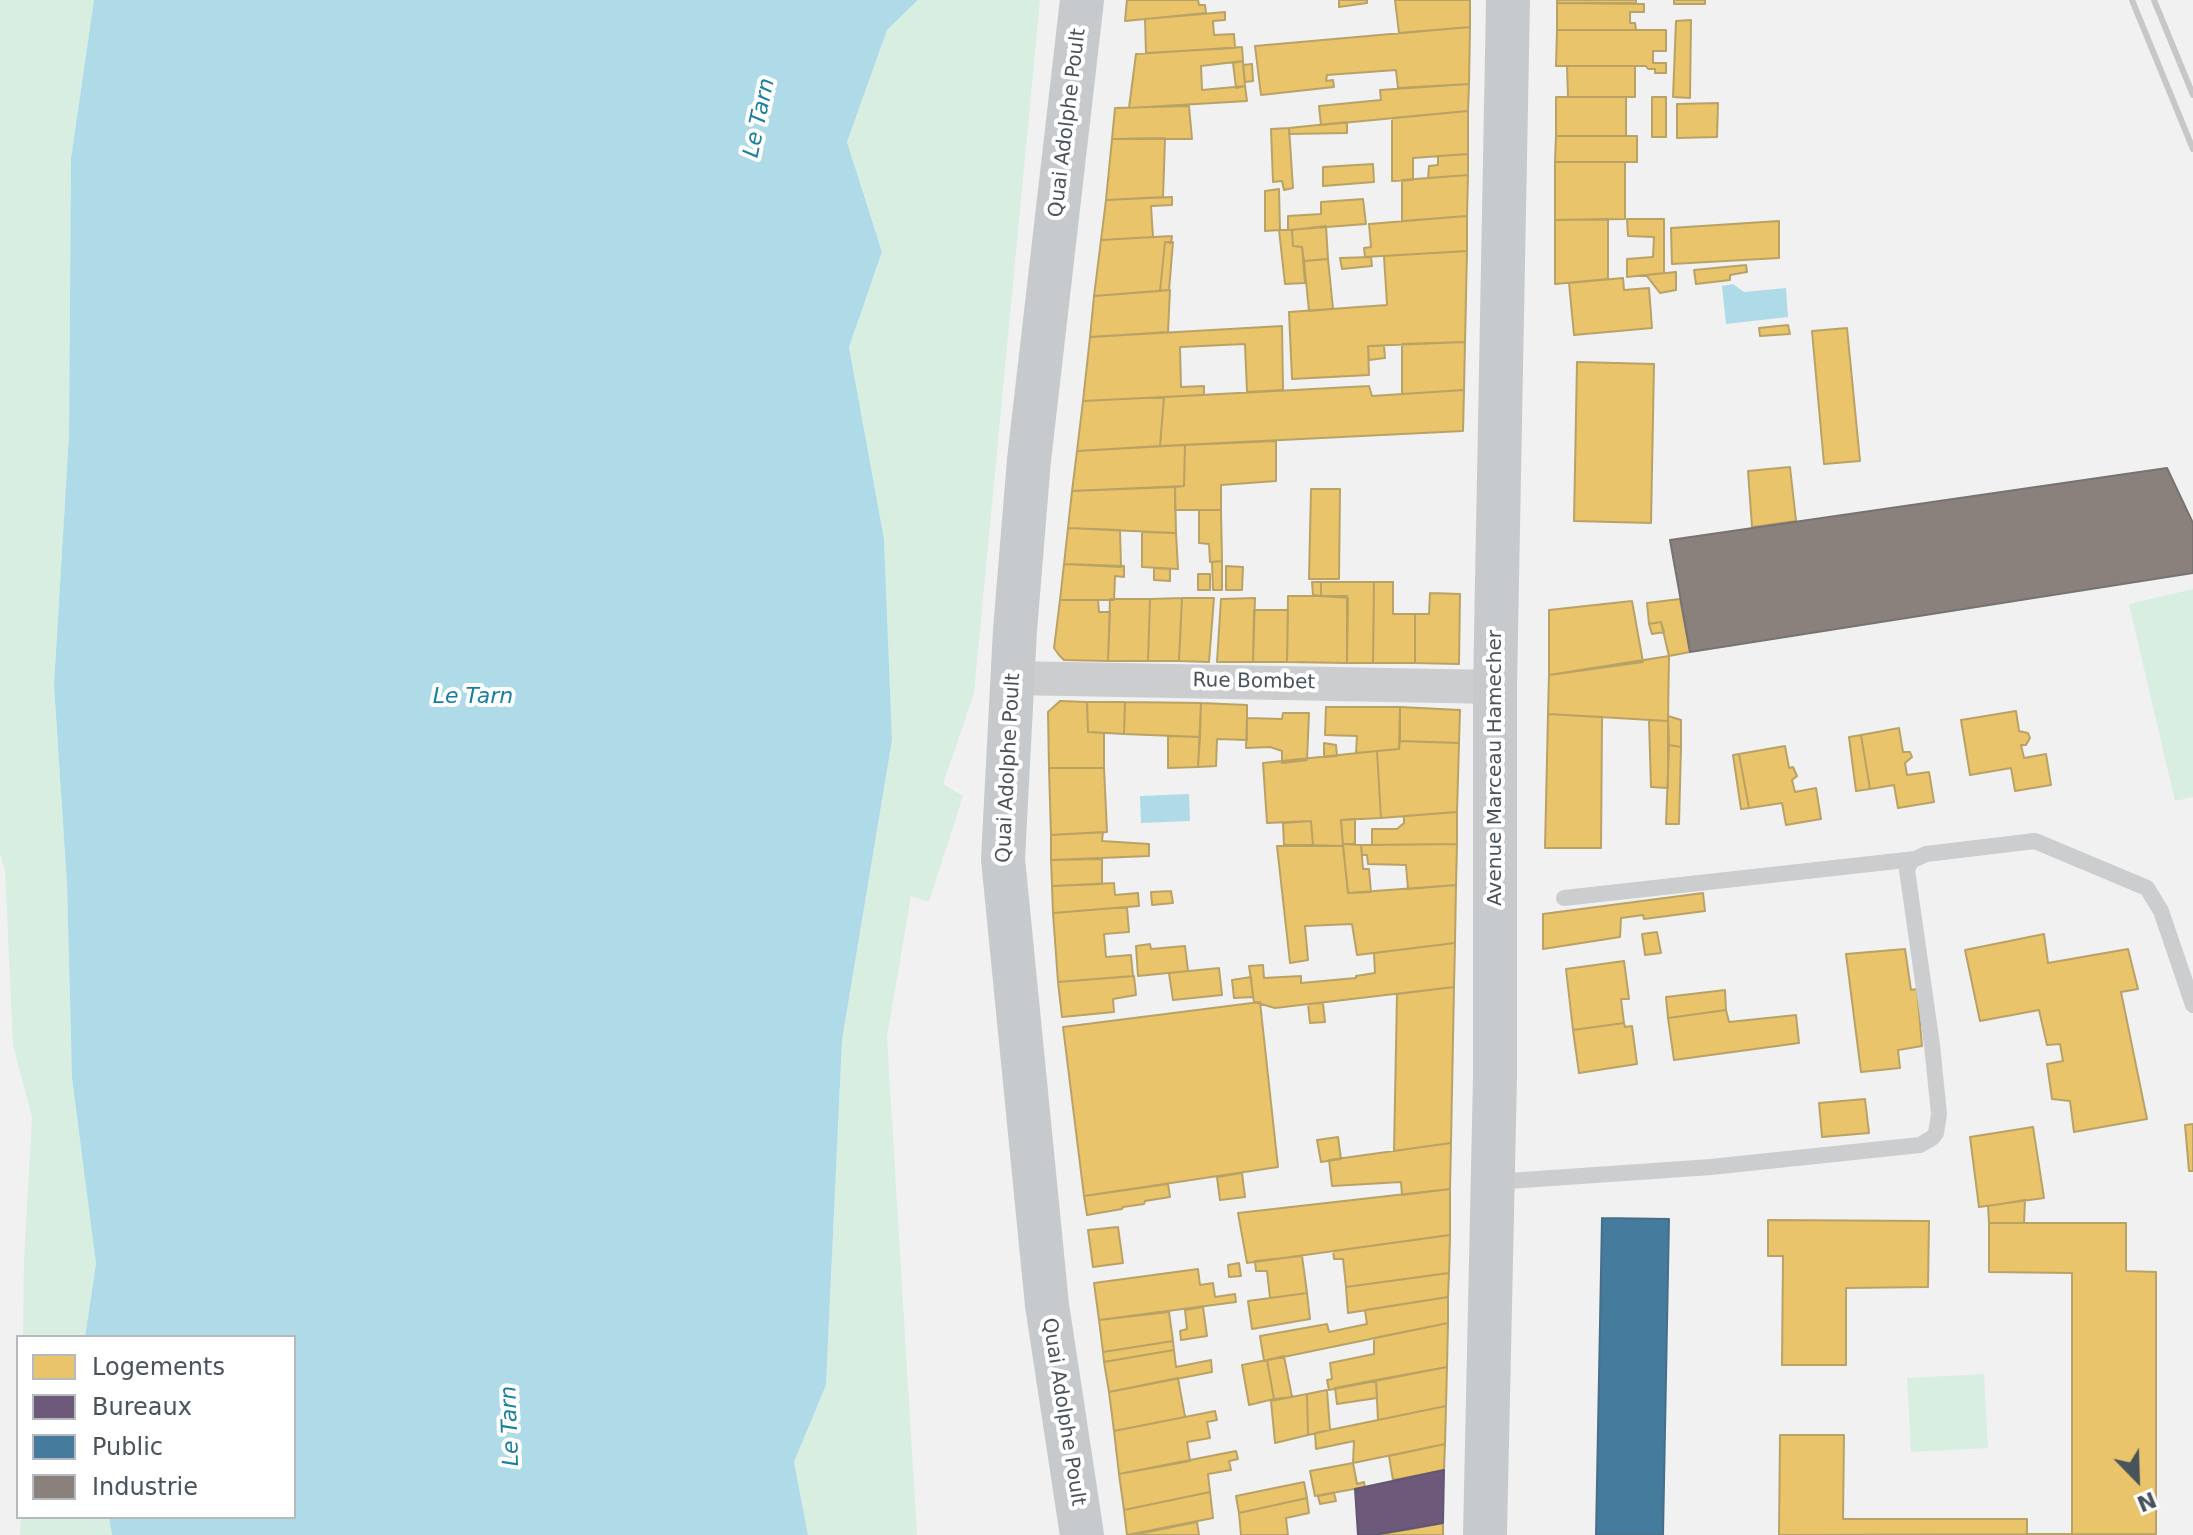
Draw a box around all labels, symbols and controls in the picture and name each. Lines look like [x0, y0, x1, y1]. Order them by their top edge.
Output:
street label: Quai Adolphe Poult [1045, 27, 1091, 219]
water label: Le Tarn [739, 76, 781, 160]
street label: Avenue Marceau Hamecher [1484, 630, 1508, 906]
street label: Rue Bombet [1192, 669, 1316, 695]
street label: Quai Adolphe Poult [992, 672, 1026, 864]
water label: Le Tarn [433, 684, 513, 710]
street label: Quai Adolphe Poult [1036, 1316, 1090, 1508]
legend [16, 1335, 296, 1519]
text: Logements [92, 1353, 225, 1381]
water label: Le Tarn [496, 1385, 526, 1467]
text: Bureaux [92, 1393, 192, 1421]
text: Public [92, 1433, 163, 1461]
north arrow [2097, 1439, 2177, 1519]
text: Industrie [92, 1473, 198, 1501]
text: N [2133, 1486, 2160, 1517]

